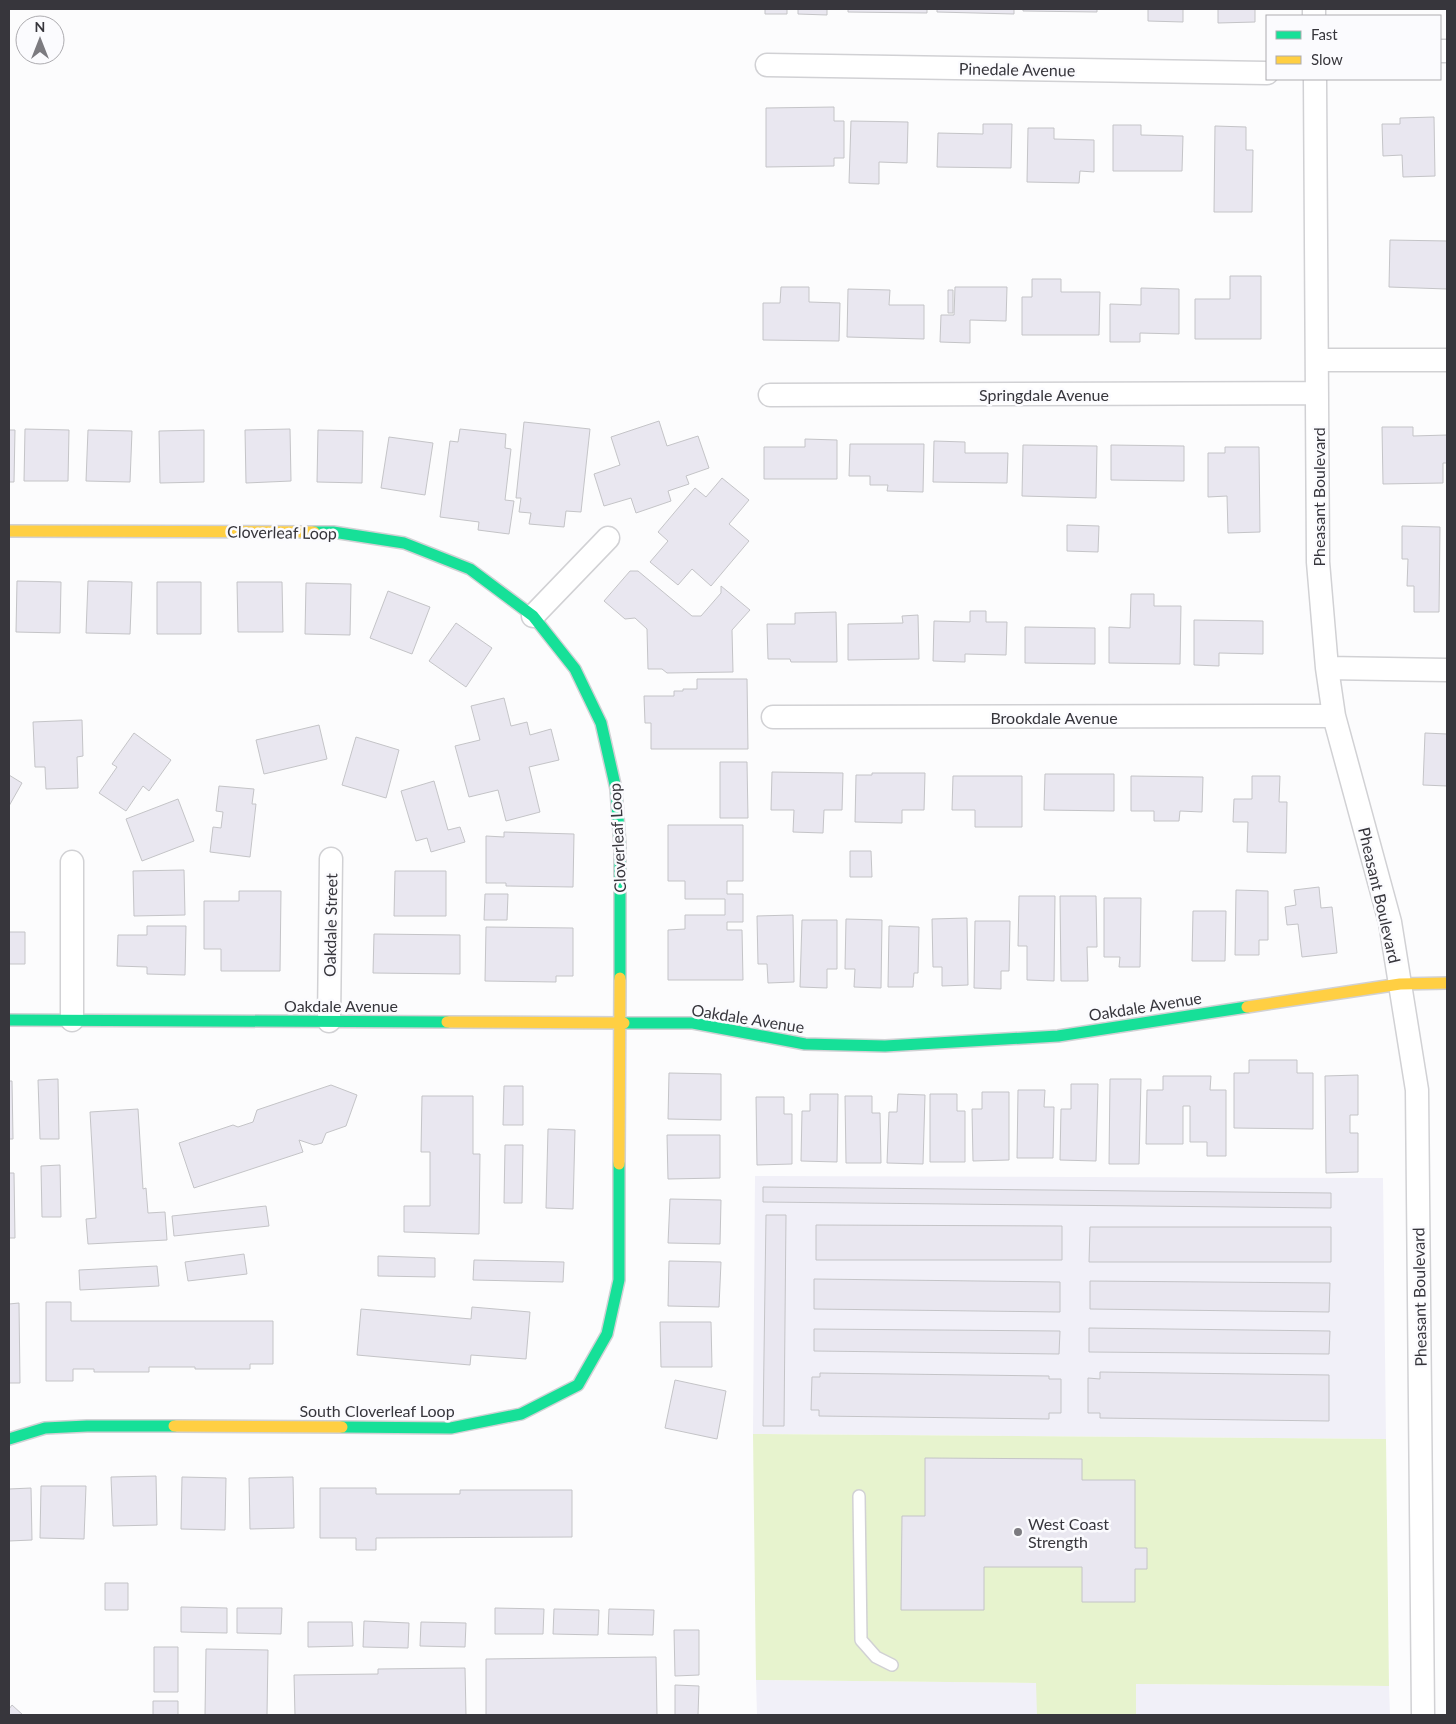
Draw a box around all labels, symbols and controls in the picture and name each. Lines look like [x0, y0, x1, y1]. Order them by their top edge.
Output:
north arrow [15, 15, 65, 65]
legend [1266, 15, 1441, 80]
text: N [35, 18, 45, 35]
text: Fast [1311, 25, 1338, 43]
text: Slow [1311, 50, 1343, 68]
street label: Pinedale Avenue [959, 58, 1075, 80]
street label: Springdale Avenue [979, 385, 1109, 404]
street label: Pheasant Boulevard [1309, 427, 1328, 567]
street label: Cloverleaf Loop [227, 522, 337, 542]
street label: Brookdale Avenue [990, 708, 1118, 727]
street label: Cloverleaf Loop [605, 783, 629, 893]
street label: Pheasant Boulevard [1355, 825, 1405, 965]
street label: Oakdale Street [320, 873, 340, 977]
street label: Oakdale Avenue [1087, 988, 1203, 1024]
street label: Oakdale Avenue [284, 996, 398, 1015]
street label: Oakdale Avenue [690, 1000, 806, 1036]
street label: Pheasant Boulevard [1408, 1227, 1430, 1367]
street label: South Cloverleaf Loop [299, 1401, 455, 1420]
place label: West Coast Strength [1028, 1514, 1109, 1551]
marker: West Coast Strength [1012, 1526, 1024, 1538]

